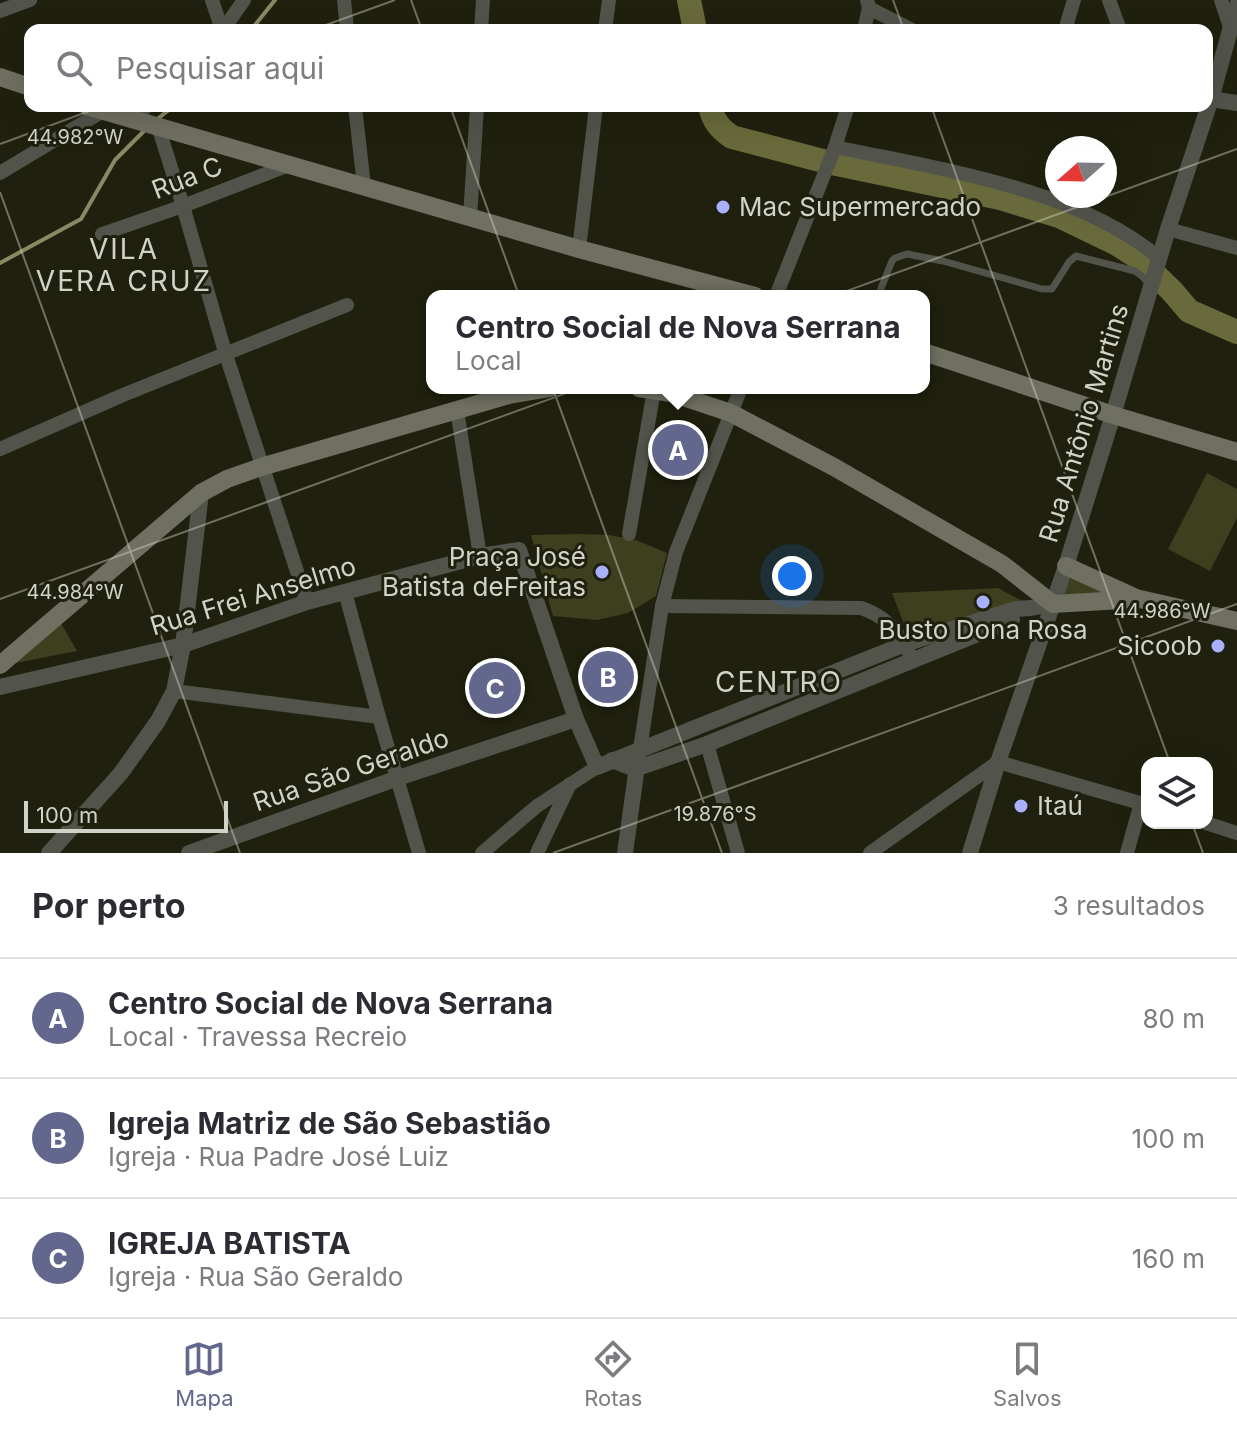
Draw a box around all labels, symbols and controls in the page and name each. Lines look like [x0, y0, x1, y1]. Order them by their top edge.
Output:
search box [24, 24, 1213, 112]
icon: search [52, 46, 96, 90]
text: Pesquisar aqui [116, 50, 324, 86]
text: 44.982°W [27, 125, 124, 149]
north arrow [1045, 136, 1117, 208]
street label: Rua C [147, 150, 226, 205]
place label: Mac Supermercado [739, 191, 981, 222]
marker: Mac Supermercado [714, 198, 732, 216]
district label: VILA VERA CRUZ [36, 232, 212, 298]
popup [426, 290, 930, 394]
street label: Rua Antônio Martins [1032, 300, 1135, 546]
text: Centro Social de Nova Serrana [455, 309, 901, 345]
text: Local [455, 345, 522, 376]
pin: A [652, 420, 704, 480]
place label: Praça José Batista deFreitas [382, 541, 586, 602]
street label: Rua Frei Anselmo [146, 549, 360, 642]
your location [772, 556, 812, 596]
marker: Praça José Batista deFreitas [593, 563, 611, 581]
text: 44.984°W [27, 580, 124, 604]
marker: Busto Dona Rosa [974, 593, 992, 611]
text: 44.986°W [1114, 599, 1211, 623]
place label: Busto Dona Rosa [878, 614, 1088, 645]
place label: Sicoob [1117, 630, 1202, 661]
marker: Sicoob [1209, 637, 1227, 655]
pin: B [582, 647, 634, 707]
pin: C [469, 658, 521, 718]
district label: CENTRO [715, 665, 843, 699]
street label: Rua São Geraldo [249, 722, 453, 818]
map controls [1141, 757, 1213, 829]
button: layers [1141, 757, 1213, 829]
place label: Itaú [1037, 790, 1083, 821]
scale bar [24, 797, 228, 833]
marker: Itaú [1012, 797, 1030, 815]
text: 100 m [36, 802, 98, 828]
text: 19.876°S [673, 802, 757, 826]
text: Por perto [32, 885, 186, 926]
text: 3 resultados [1053, 890, 1205, 921]
text: Centro Social de Nova Serrana [108, 985, 553, 1021]
text: A [48, 1003, 68, 1034]
text: 80 m [1142, 1003, 1205, 1034]
text: Local · Travessa Recreio [108, 1021, 407, 1052]
text: Igreja Matriz de São Sebastião [108, 1105, 551, 1141]
text: B [49, 1123, 67, 1154]
text: 100 m [1132, 1123, 1205, 1154]
text: Igreja · Rua Padre José Luiz [108, 1141, 449, 1172]
text: IGREJA BATISTA [108, 1225, 351, 1261]
text: C [48, 1243, 68, 1274]
text: 160 m [1132, 1243, 1205, 1274]
text: Igreja · Rua São Geraldo [108, 1261, 403, 1292]
tab: Mapa [175, 1337, 234, 1411]
tab: Rotas [584, 1337, 642, 1411]
tab: Salvos [993, 1337, 1062, 1411]

